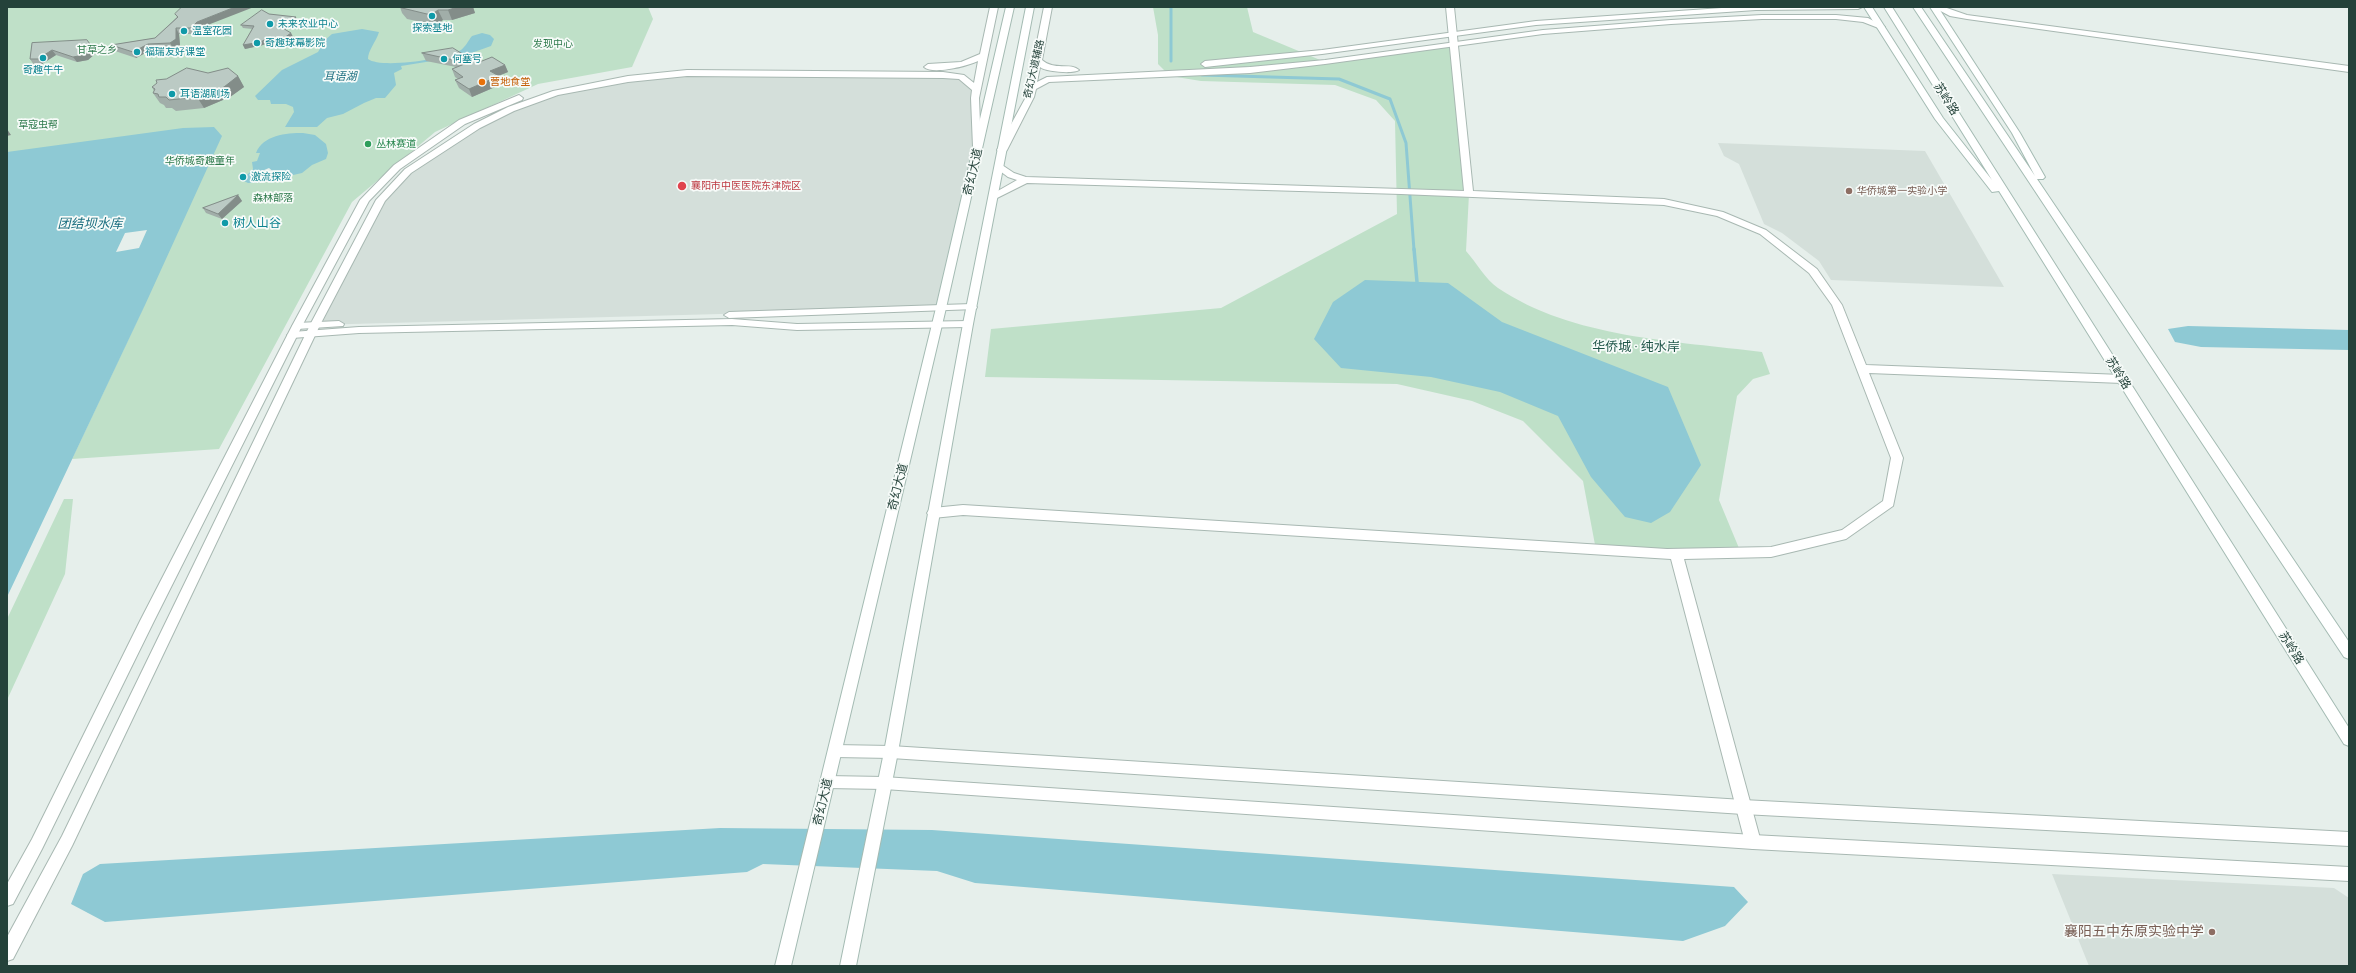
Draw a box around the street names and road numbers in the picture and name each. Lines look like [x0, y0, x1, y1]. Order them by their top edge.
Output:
street label: 奇幻大道辅路 [1021, 38, 1047, 100]
street label: 苏岭路 [1930, 80, 1962, 118]
street label: 奇幻大道 [961, 147, 985, 197]
street label: 苏岭路 [2102, 354, 2134, 392]
street label: 奇幻大道 [885, 462, 911, 512]
street label: 苏岭路 [2275, 629, 2307, 667]
street label: 奇幻大道 [811, 777, 835, 827]

